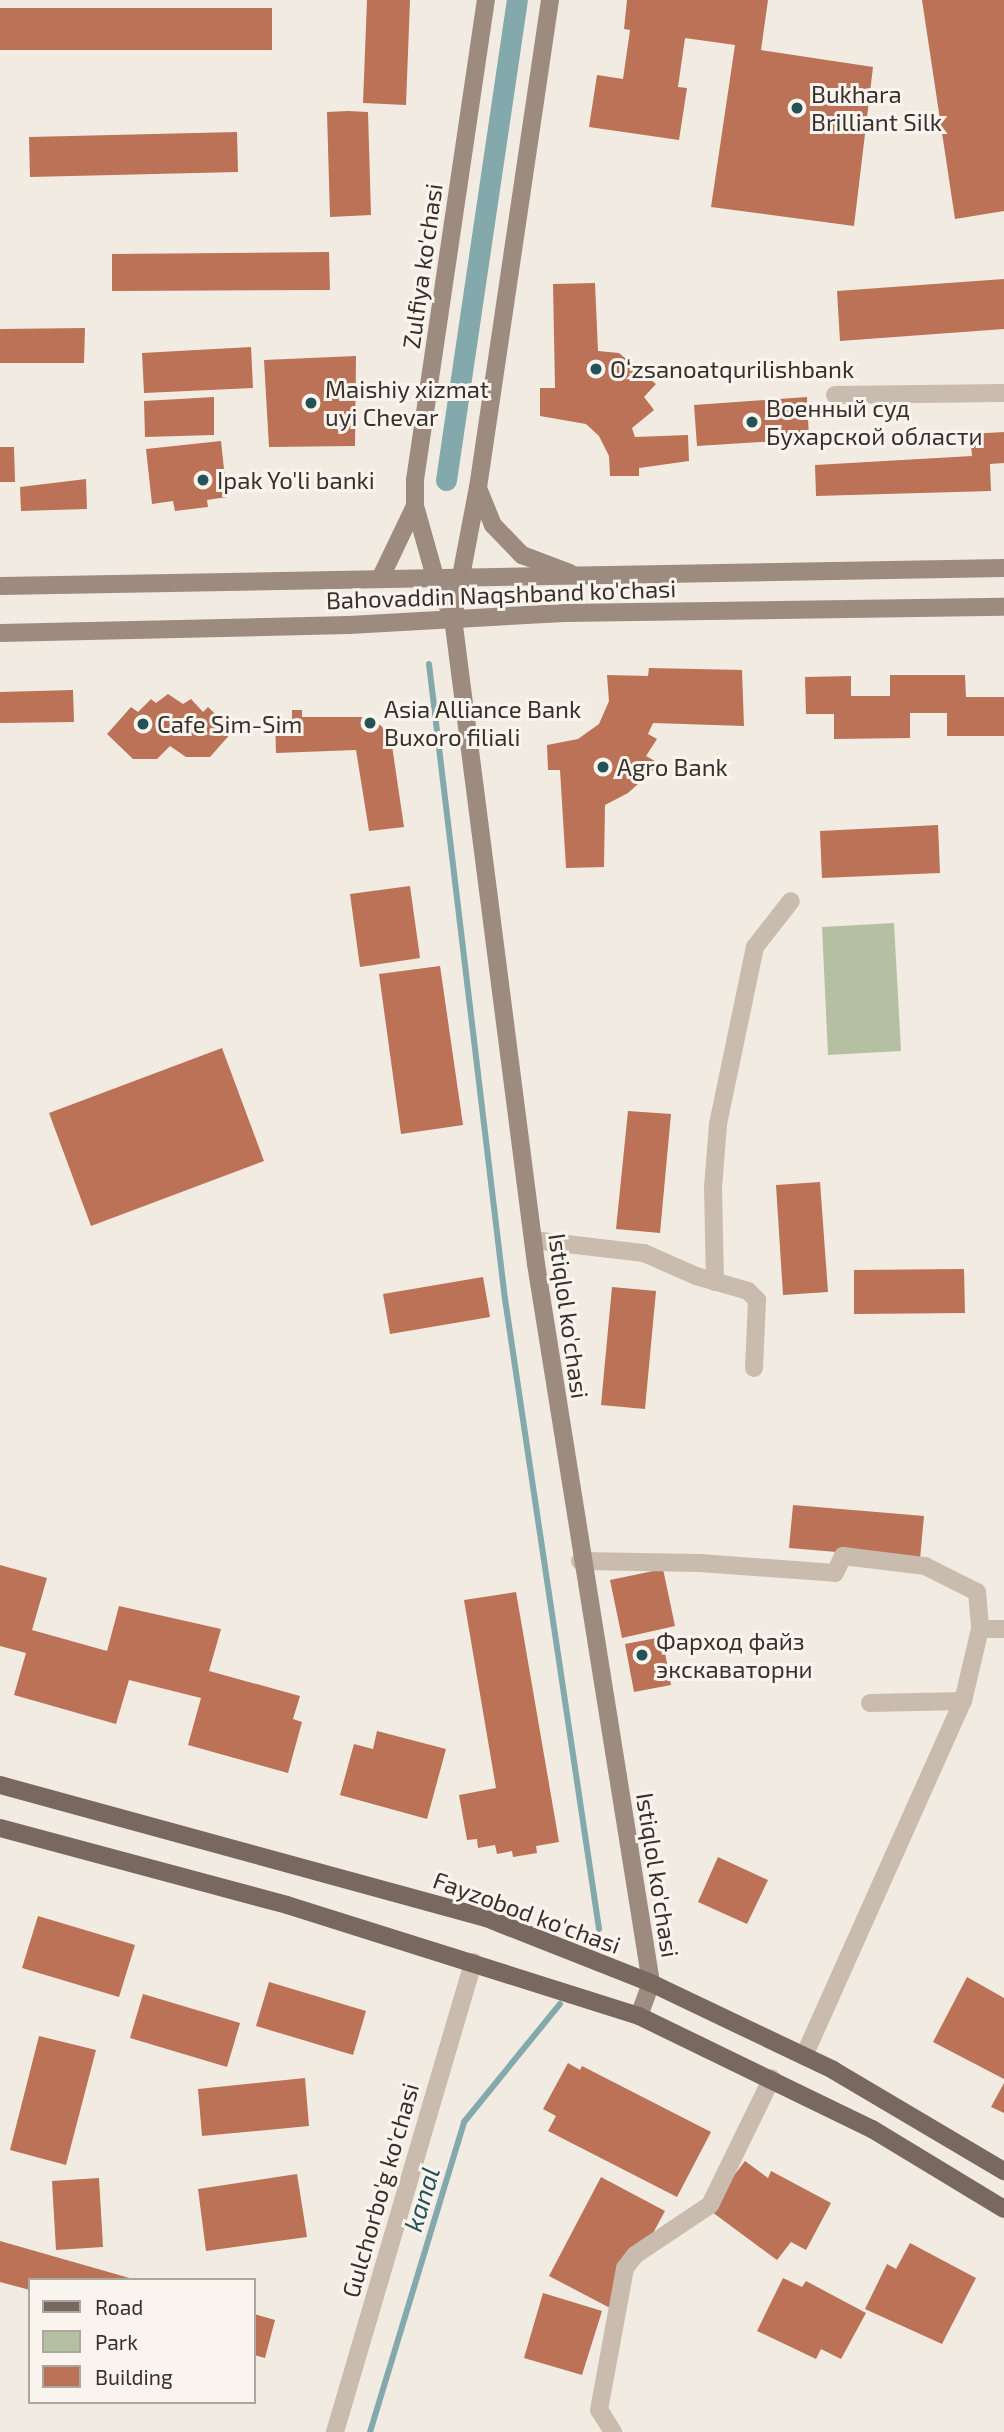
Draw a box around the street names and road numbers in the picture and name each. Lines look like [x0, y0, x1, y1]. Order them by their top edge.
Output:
street label: Zulfiya ko'chasi [396, 182, 448, 350]
street label: Bahovaddin Naqshband ko'chasi [325, 573, 677, 615]
street label: Istiqlol ko'chasi [543, 1231, 595, 1401]
street label: Istiqlol ko'chasi [631, 1790, 685, 1960]
street label: Fayzobod ko'chasi [429, 1865, 625, 1959]
street label: Gulchorbo'g ko'chasi [336, 2079, 424, 2301]

